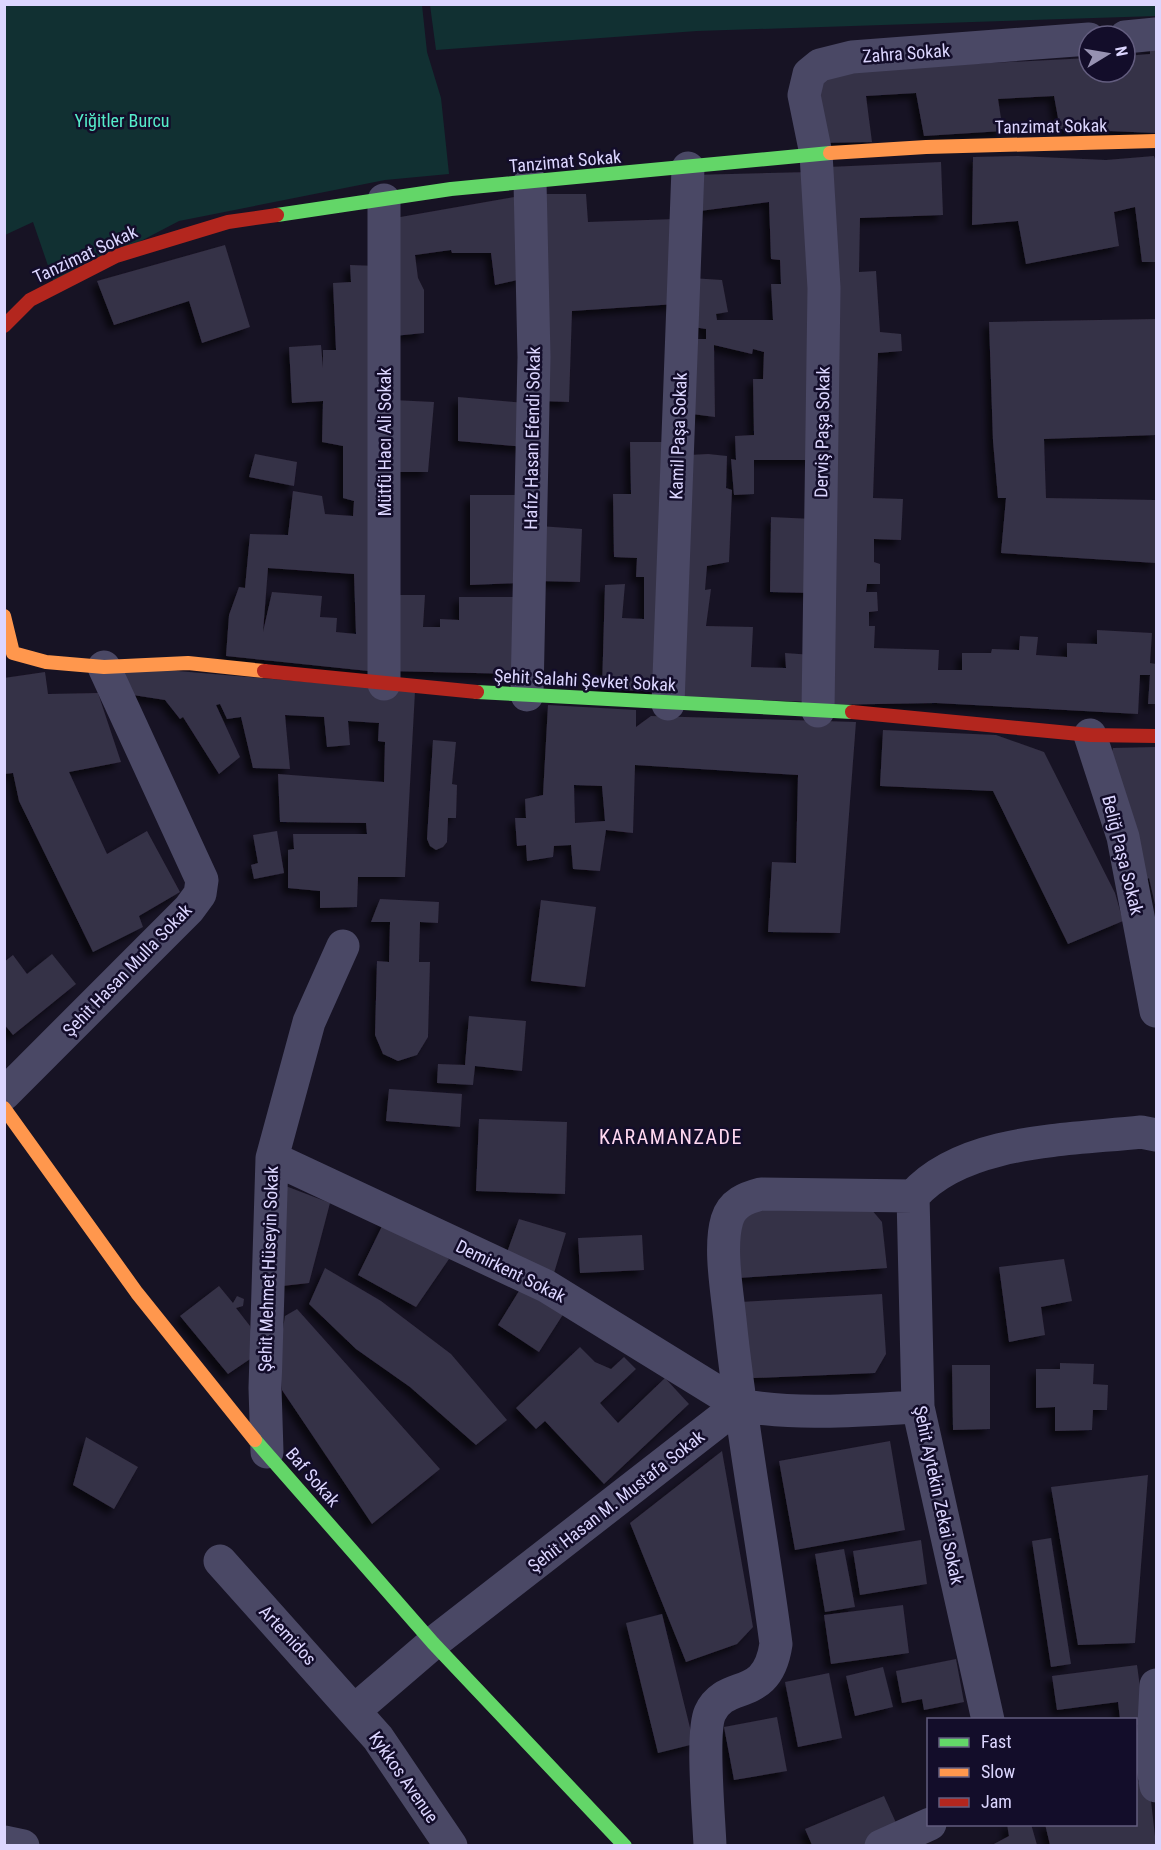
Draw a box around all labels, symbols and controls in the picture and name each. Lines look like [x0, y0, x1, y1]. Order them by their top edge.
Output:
north arrow [1077, 24, 1137, 84]
street label: Zahra Sokak [861, 39, 951, 67]
text: N [1111, 45, 1131, 58]
park label: Yiğitler Burcu [75, 110, 169, 131]
street label: Tanzimat Sokak [995, 115, 1107, 137]
street label: Tanzimat Sokak [508, 146, 622, 176]
street label: Tanzimat Sokak [30, 221, 140, 287]
street label: Hafız Hasan Efendi Sokak [520, 346, 544, 530]
street label: Derviş Paşa Sokak [810, 366, 834, 498]
street label: Mütfü Hacı Ali Sokak [374, 368, 395, 516]
street label: Kamil Paşa Sokak [665, 372, 691, 500]
street label: Şehit Salahi Şevket Sokak [494, 665, 676, 695]
street label: Beliğ Paşa Sokak [1098, 793, 1148, 917]
street label: Şehit Hasan Mulla Sokak [58, 899, 196, 1041]
district label: KARAMANZADE [599, 1125, 743, 1149]
street label: Şehit Mehmet Hüseyin Sokak [254, 1166, 282, 1372]
street label: Demirkent Sokak [453, 1235, 569, 1307]
street label: Şehit Aytekin Zekai Sokak [910, 1404, 968, 1586]
street label: Şehit Hasan M. Mustafa Sokak [524, 1426, 708, 1576]
street label: Baf Sokak [282, 1443, 344, 1511]
street label: Artemidos [255, 1601, 321, 1669]
legend [927, 1718, 1137, 1826]
street label: Kykkos Avenue [365, 1727, 443, 1827]
text: Fast [981, 1731, 1012, 1752]
text: Slow [981, 1761, 1016, 1782]
text: Jam [981, 1791, 1012, 1812]

